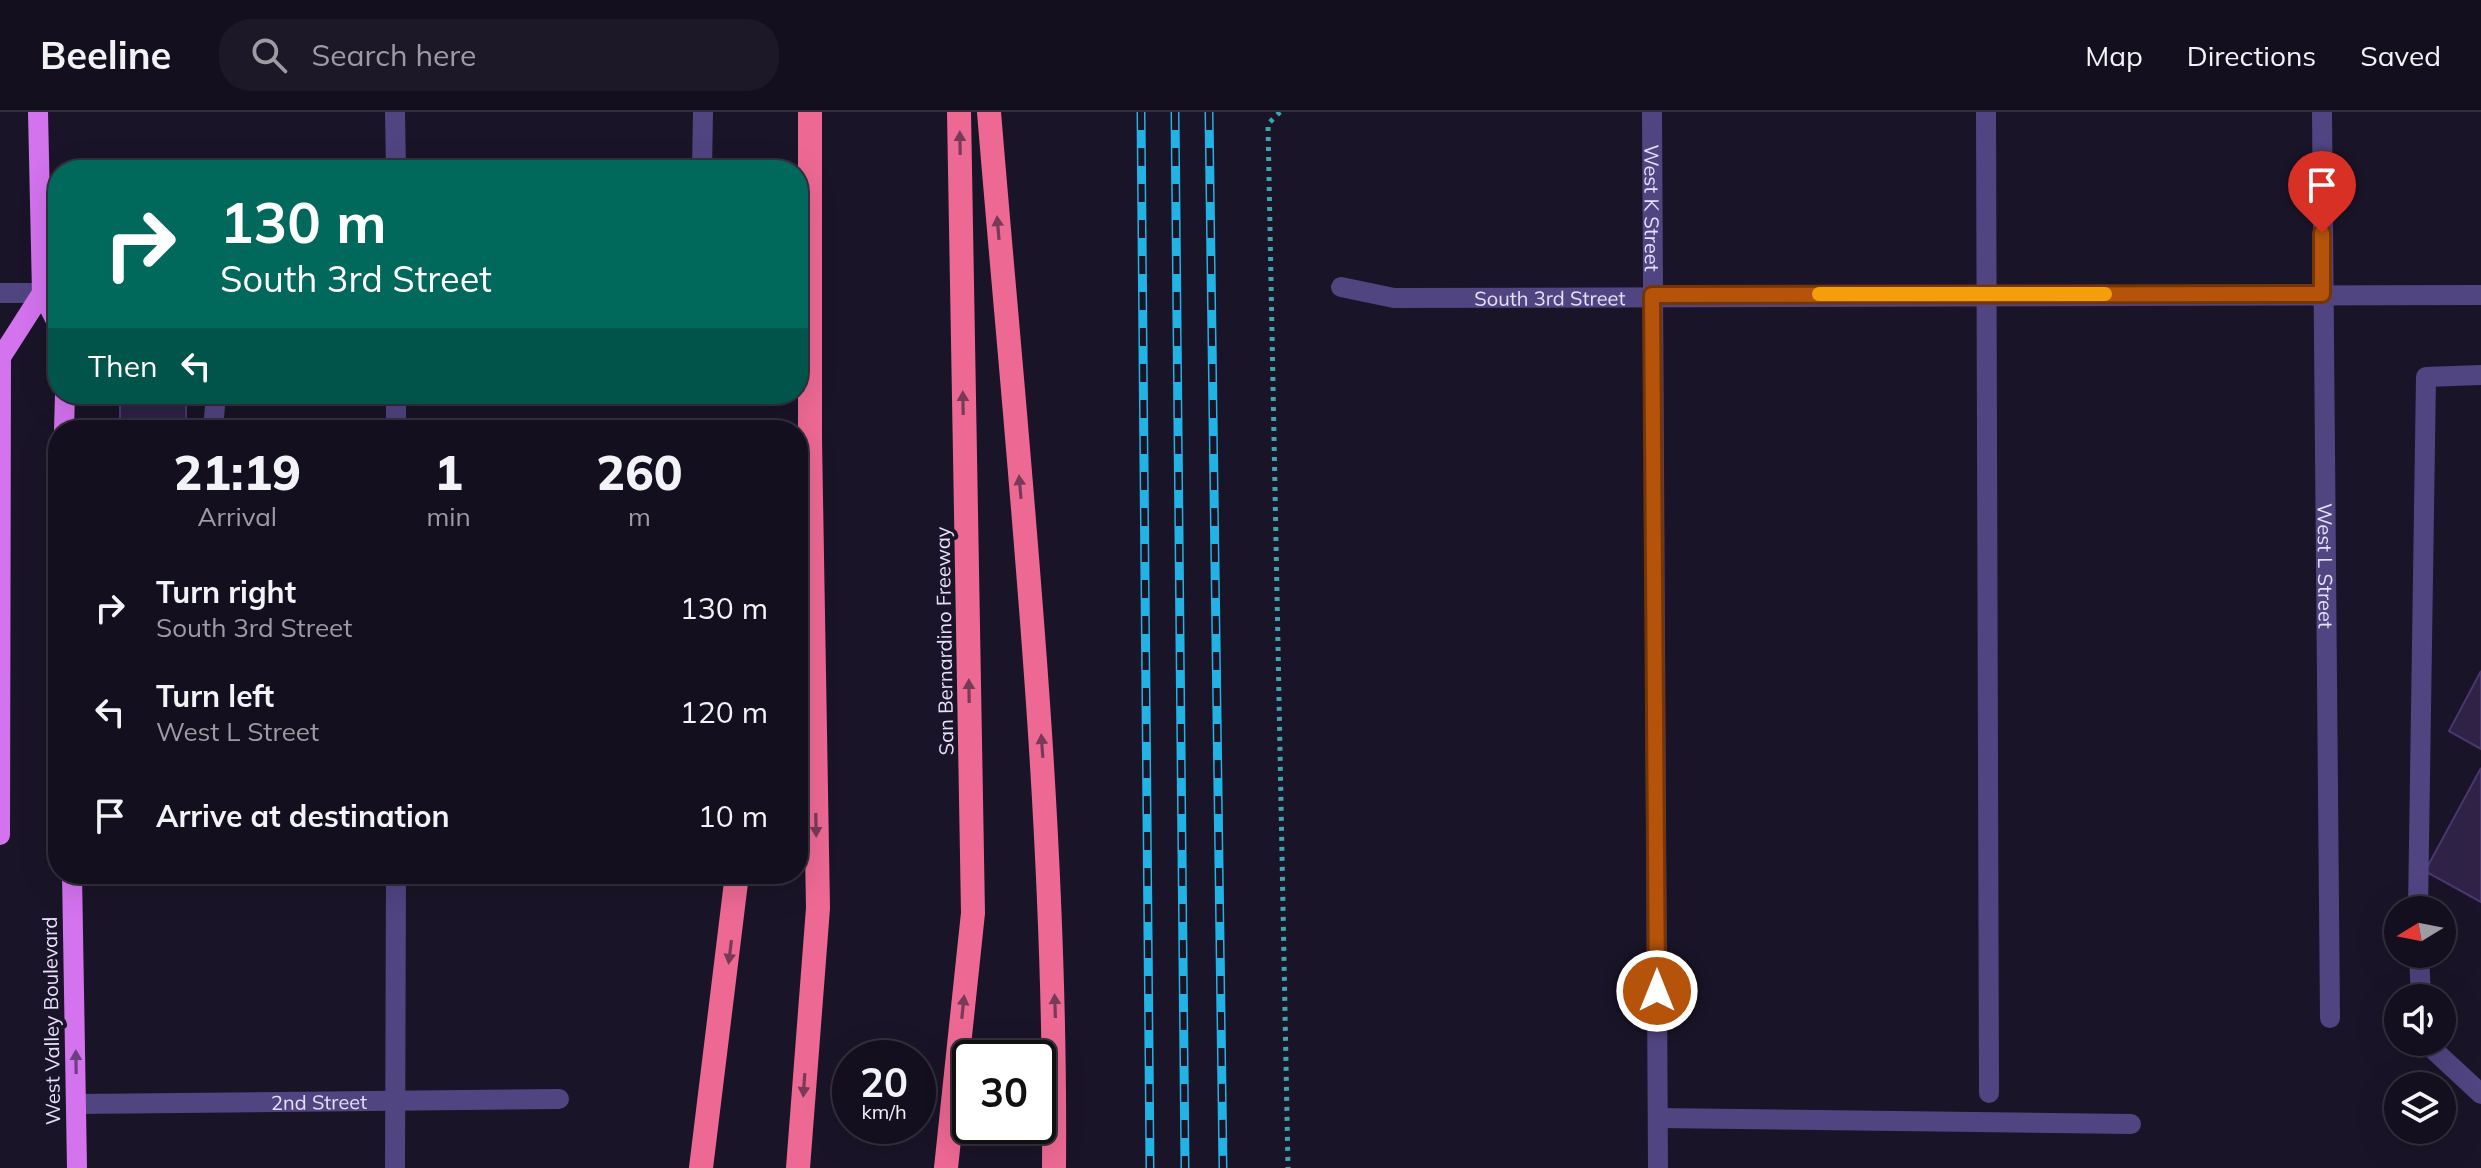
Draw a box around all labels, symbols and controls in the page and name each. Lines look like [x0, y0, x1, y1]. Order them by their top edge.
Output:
search box [219, 19, 779, 91]
text: Beeline [40, 31, 171, 79]
icon: search [247, 33, 291, 77]
text: Search here [311, 36, 476, 74]
text: Map [2085, 38, 2143, 73]
text: Directions [2187, 38, 2316, 73]
text: Saved [2360, 38, 2441, 73]
one-way arrow [954, 130, 966, 155]
street label: West K Street [1640, 144, 1665, 272]
pin [2288, 151, 2356, 233]
icon: arrive [2300, 163, 2344, 207]
text: 130 m [220, 187, 387, 257]
icon: right [88, 192, 192, 296]
one-way arrow [992, 215, 1005, 240]
text: South 3rd Street [220, 256, 492, 301]
street label: South 3rd Street [1474, 285, 1625, 310]
icon: left [174, 344, 218, 388]
text: Then [88, 347, 158, 385]
one-way arrow [957, 390, 969, 415]
text: 21:19 [173, 442, 301, 502]
text: 1 [434, 442, 463, 502]
text: 260 [596, 442, 683, 502]
one-way arrow [1013, 474, 1026, 499]
text: Arrival [197, 500, 277, 533]
text: min [427, 500, 471, 533]
text: m [628, 500, 651, 533]
street label: West L Street [2313, 503, 2339, 629]
street label: San Bernardino Freeway [930, 526, 958, 756]
text: Turn right [156, 573, 296, 611]
icon: right [88, 586, 132, 630]
text: 130 m [680, 589, 768, 627]
text: South 3rd Street [156, 611, 352, 644]
text: Turn left [156, 677, 274, 715]
one-way arrow [962, 678, 975, 703]
icon: left [88, 690, 132, 734]
text: 120 m [680, 693, 768, 731]
text: West L Street [156, 715, 319, 748]
one-way arrow [1035, 733, 1048, 758]
icon: arrive [88, 794, 132, 838]
text: Arrive at destination [156, 797, 450, 835]
text: 10 m [698, 797, 768, 835]
one-way arrow [810, 813, 823, 838]
north arrow [2384, 896, 2456, 968]
map controls [2384, 896, 2456, 1144]
street label: West Valley Boulevard [37, 917, 65, 1125]
one-way arrow [723, 940, 736, 965]
position arrow [1615, 949, 1699, 1033]
button: sound [2384, 984, 2456, 1056]
one-way arrow [1048, 993, 1061, 1018]
one-way arrow [957, 994, 970, 1019]
speed limit sign: 30 [952, 1040, 1056, 1144]
one-way arrow [70, 1049, 83, 1074]
text: 20 [860, 1057, 908, 1107]
button: layers [2384, 1072, 2456, 1144]
one-way arrow [797, 1073, 810, 1098]
street label: 2nd Street [271, 1088, 367, 1114]
text: km/h [861, 1099, 907, 1124]

